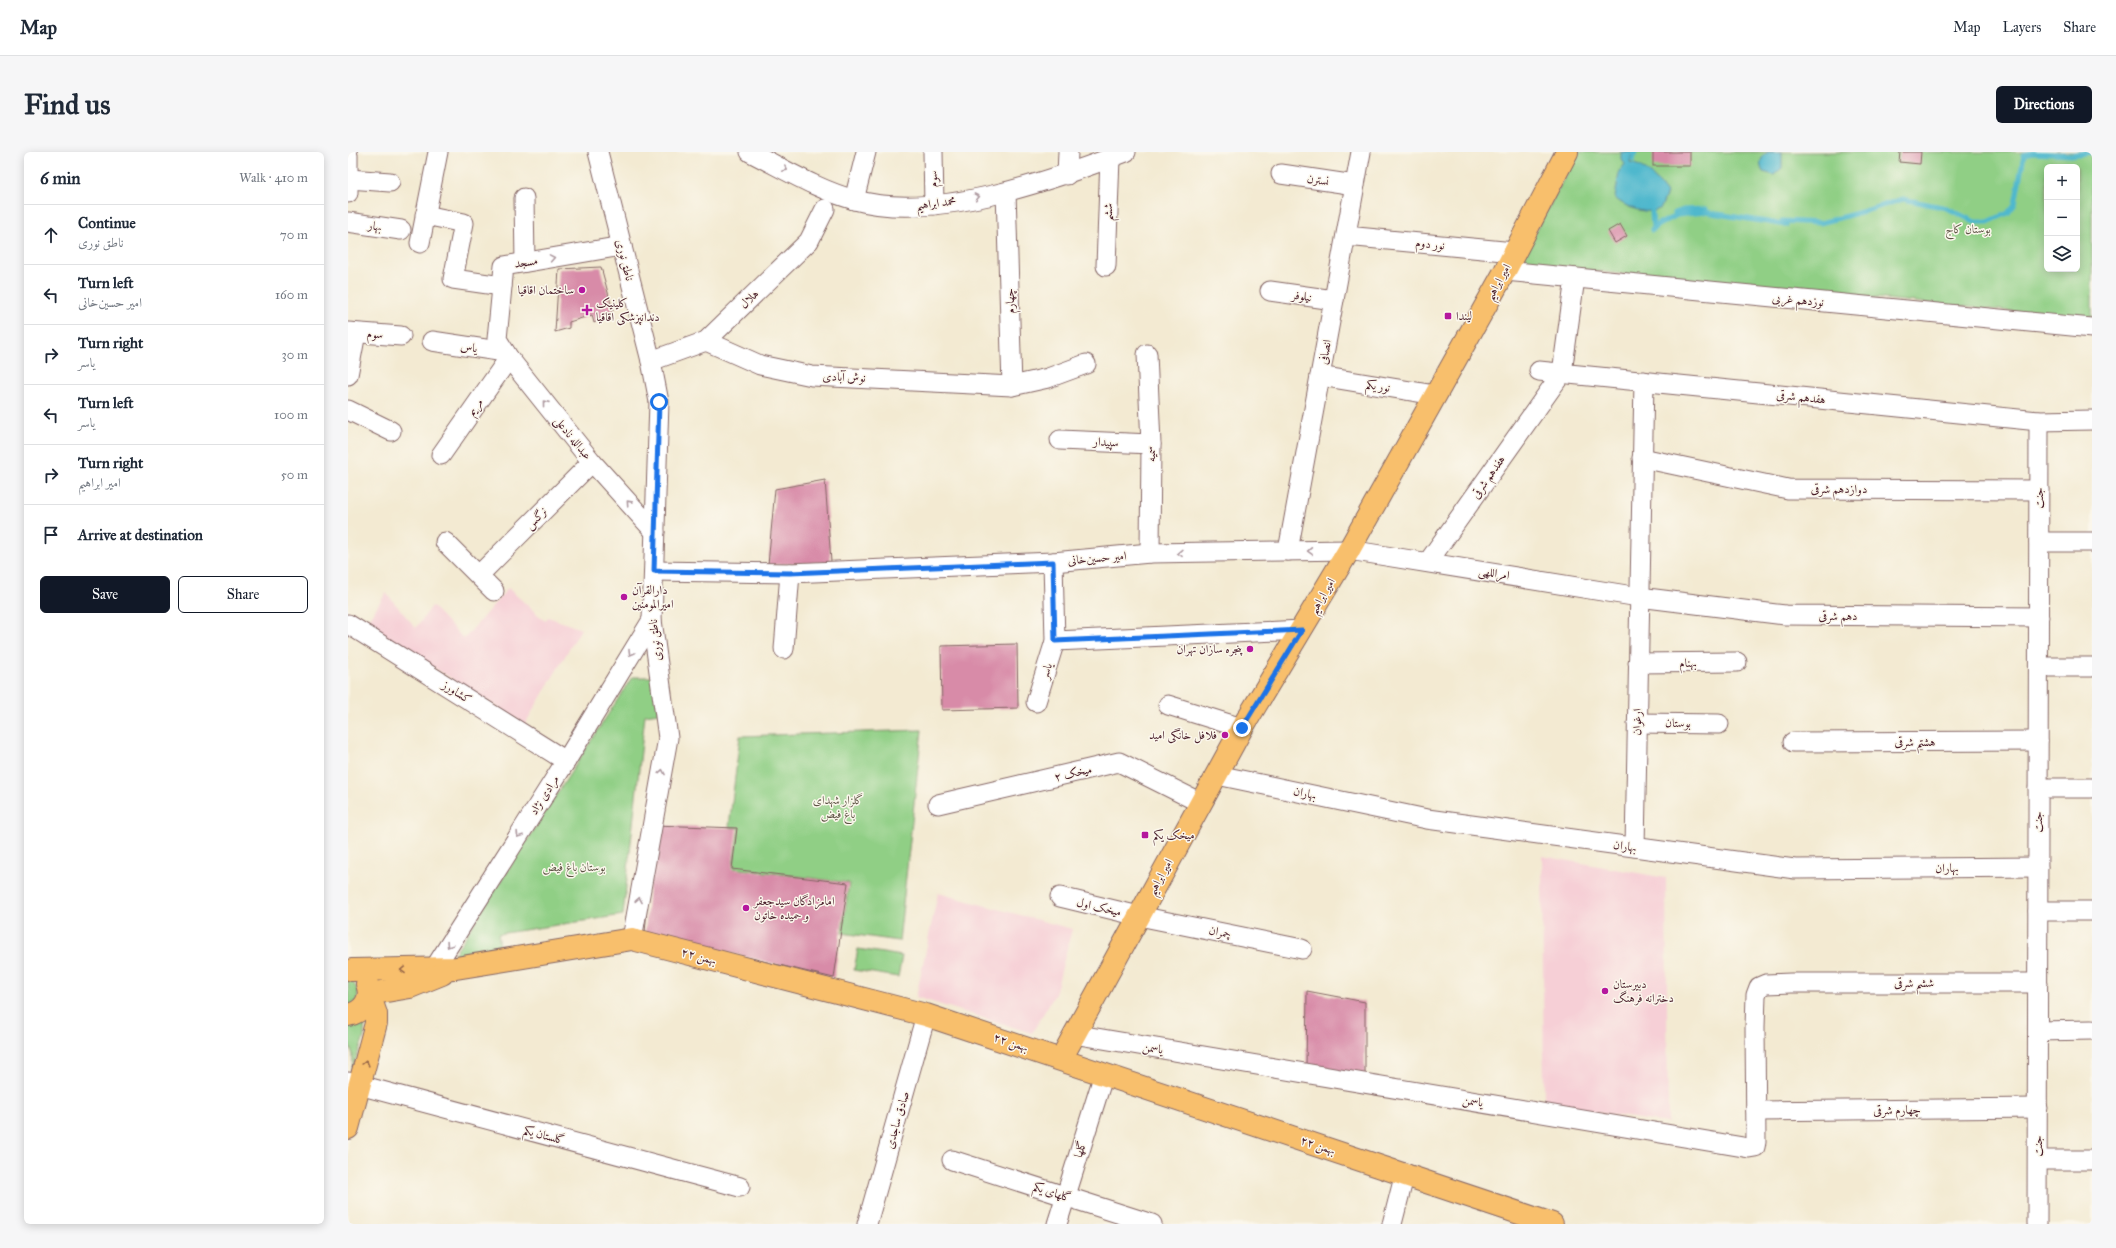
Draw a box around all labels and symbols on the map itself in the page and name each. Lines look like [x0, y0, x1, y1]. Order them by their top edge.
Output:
one-way arrow [780, 165, 788, 172]
street label: سوم [926, 171, 944, 187]
street label: نسترن [1306, 171, 1330, 189]
one-way arrow [974, 193, 980, 202]
street label: محمد ابراهیم [915, 194, 957, 217]
street label: ششم [1101, 202, 1120, 221]
street label: بهار [366, 218, 383, 235]
park label: بوستان کاج [1945, 222, 1991, 240]
street label: نور دوم [1414, 236, 1445, 256]
street label: ناطق نوری [612, 238, 637, 282]
street label: مسجد [513, 253, 539, 271]
one-way arrow [549, 254, 556, 262]
street label: امیر ابراهیم [1482, 261, 1518, 305]
place label: ساختمان اقاقیا [518, 283, 574, 297]
marker: ساختمان اقاقیا [577, 285, 587, 295]
street label: هلال [737, 287, 761, 311]
street label: نیلوفر [1289, 287, 1313, 305]
street label: چهارم [1003, 288, 1021, 314]
street label: نوزدهم غربی [1771, 291, 1825, 313]
place label: کلینیک دندانپزشکی اقاقیا [596, 296, 660, 326]
marker: کلینیک دندانپزشکی اقاقیا [581, 304, 593, 316]
place label: لیندا [1456, 309, 1472, 323]
marker: لیندا [1443, 311, 1453, 321]
street label: سوم [366, 326, 384, 346]
street label: انصافی [1316, 338, 1334, 365]
street label: یاس [459, 339, 479, 356]
street label: نوش آبادی [822, 368, 866, 386]
street label: نور یکم [1364, 377, 1391, 399]
street label: هفدهم شرقی [1775, 387, 1826, 411]
route start [650, 393, 668, 411]
street label: مریم [464, 396, 489, 421]
one-way arrow [543, 401, 550, 408]
street label: عبدالله نادعلی [550, 414, 595, 464]
street label: سپیدار [1092, 434, 1119, 452]
street label: سمیه [1144, 446, 1158, 462]
street label: هفدهم شرقی [1468, 453, 1511, 503]
street label: دوازدهم شرقی [1811, 482, 1867, 500]
street label: جنت [2032, 487, 2046, 509]
one-way arrow [626, 500, 633, 508]
street label: نرگس [522, 504, 551, 533]
one-way arrow [1307, 547, 1313, 555]
street label: امیر حسین‌خانی [1067, 548, 1127, 568]
one-way arrow [1177, 549, 1183, 557]
street label: امراللهی [1477, 564, 1511, 584]
street label: امیر ابراهیم [1306, 575, 1342, 619]
place label: دارالقرآن امیرالمومنین [632, 582, 674, 612]
marker: دارالقرآن امیرالمومنین [619, 592, 629, 602]
street label: دهم شرقی [1819, 609, 1858, 627]
street label: ناطق نوری [646, 618, 665, 662]
place label: پنجره سازان تهران [1176, 642, 1243, 657]
marker: پنجره سازان تهران [1245, 644, 1255, 654]
one-way arrow [629, 649, 636, 656]
street label: بهنام [1679, 656, 1697, 674]
street label: یاسر [1036, 661, 1056, 683]
street label: کشاورز [438, 677, 474, 707]
street label: ارغوان [1630, 708, 1645, 736]
street label: بوستان [1665, 716, 1691, 731]
route end [1233, 719, 1251, 737]
place label: فلافل خانگی امید [1149, 728, 1217, 744]
marker: فلافل خانگی امید [1220, 730, 1230, 740]
street label: هشتم شرقی [1895, 735, 1935, 754]
street label: میخک ۲ [1053, 762, 1093, 784]
one-way arrow [657, 769, 666, 775]
street label: مرادی نژاد [526, 773, 563, 818]
street label: بهاران [1292, 784, 1318, 803]
park label: گلزار شهدای باغ فیض [813, 792, 863, 825]
street label: جنت [2031, 811, 2045, 833]
place label: میخک یکم [1153, 828, 1195, 846]
marker: میخک یکم [1140, 830, 1150, 840]
one-way arrow [516, 831, 524, 838]
street label: بهاران [1612, 837, 1638, 856]
street label: امیر ابراهیم [1144, 856, 1180, 900]
park label: بوستان باغ فیض [542, 860, 606, 878]
street label: بهاران [1935, 861, 1959, 876]
place label: امامزادگان سیدجعفر و حمیده خاتون [752, 893, 835, 923]
street label: میخک اول [1075, 895, 1123, 920]
one-way arrow [634, 897, 643, 903]
marker: امامزادگان سیدجعفر و حمیده خاتون [741, 903, 751, 913]
street label: چمران [1207, 923, 1232, 942]
one-way arrow [447, 941, 454, 948]
street label: ۲۲ بهمن [679, 945, 718, 969]
one-way arrow [400, 966, 406, 974]
street label: ششم شرقی [1894, 976, 1934, 995]
place label: دبیرستان دخترانه فرهنگ [1613, 977, 1674, 1006]
marker: دبیرستان دخترانه فرهنگ [1600, 986, 1610, 996]
street label: ۲۲ بهمن [991, 1030, 1030, 1056]
street label: یاسمن [1141, 1039, 1165, 1059]
one-way arrow [361, 1060, 370, 1067]
street label: صادق ساجدی [882, 1090, 912, 1150]
street label: یاسمن [1461, 1092, 1485, 1112]
street label: چهارم شرقی [1873, 1103, 1921, 1121]
street label: گلستان یکم [521, 1122, 566, 1151]
street label: ۲۲ بهمن [1298, 1133, 1337, 1159]
street label: جنت [2031, 1135, 2045, 1157]
street label: گلها [1070, 1139, 1089, 1159]
street label: گلهای یکم [1030, 1178, 1073, 1209]

